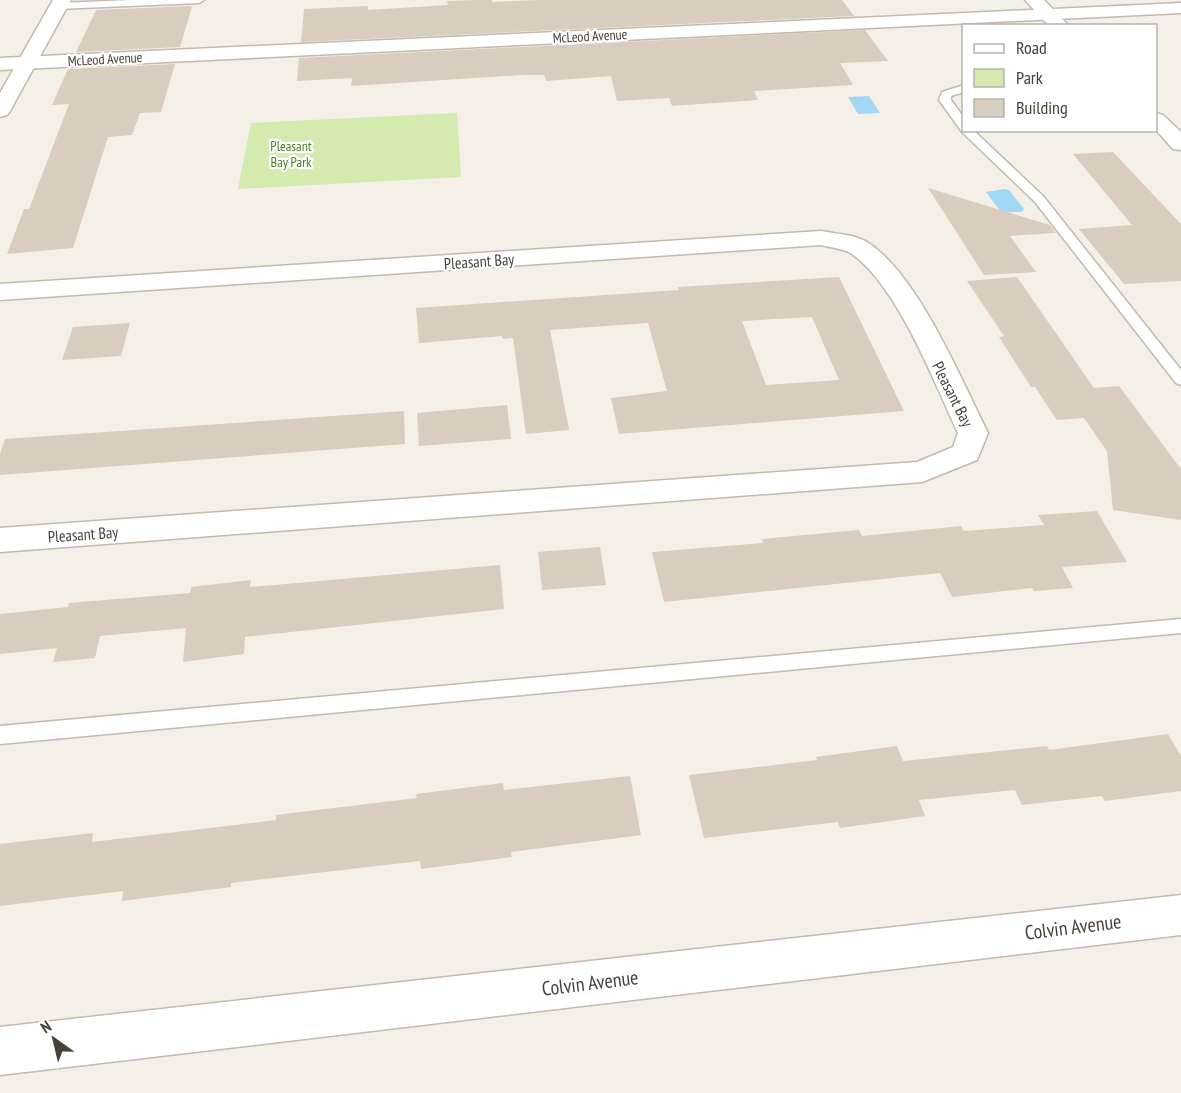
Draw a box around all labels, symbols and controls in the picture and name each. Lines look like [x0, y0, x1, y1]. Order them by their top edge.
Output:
legend [962, 24, 1157, 132]
street label: McLeod Avenue [552, 25, 628, 47]
text: Road [1016, 36, 1047, 59]
street label: McLeod Avenue [67, 48, 143, 70]
text: Park [1016, 66, 1043, 89]
text: Building [1016, 96, 1068, 119]
park label: Pleasant Bay Park [270, 137, 312, 171]
street label: Pleasant Bay [443, 249, 515, 273]
street label: Pleasant Bay [928, 358, 978, 430]
street label: Pleasant Bay [47, 522, 119, 546]
street label: Colvin Avenue [1023, 908, 1123, 946]
street label: Colvin Avenue [540, 964, 640, 1002]
north arrow [24, 1009, 84, 1069]
text: N [36, 1016, 55, 1037]

